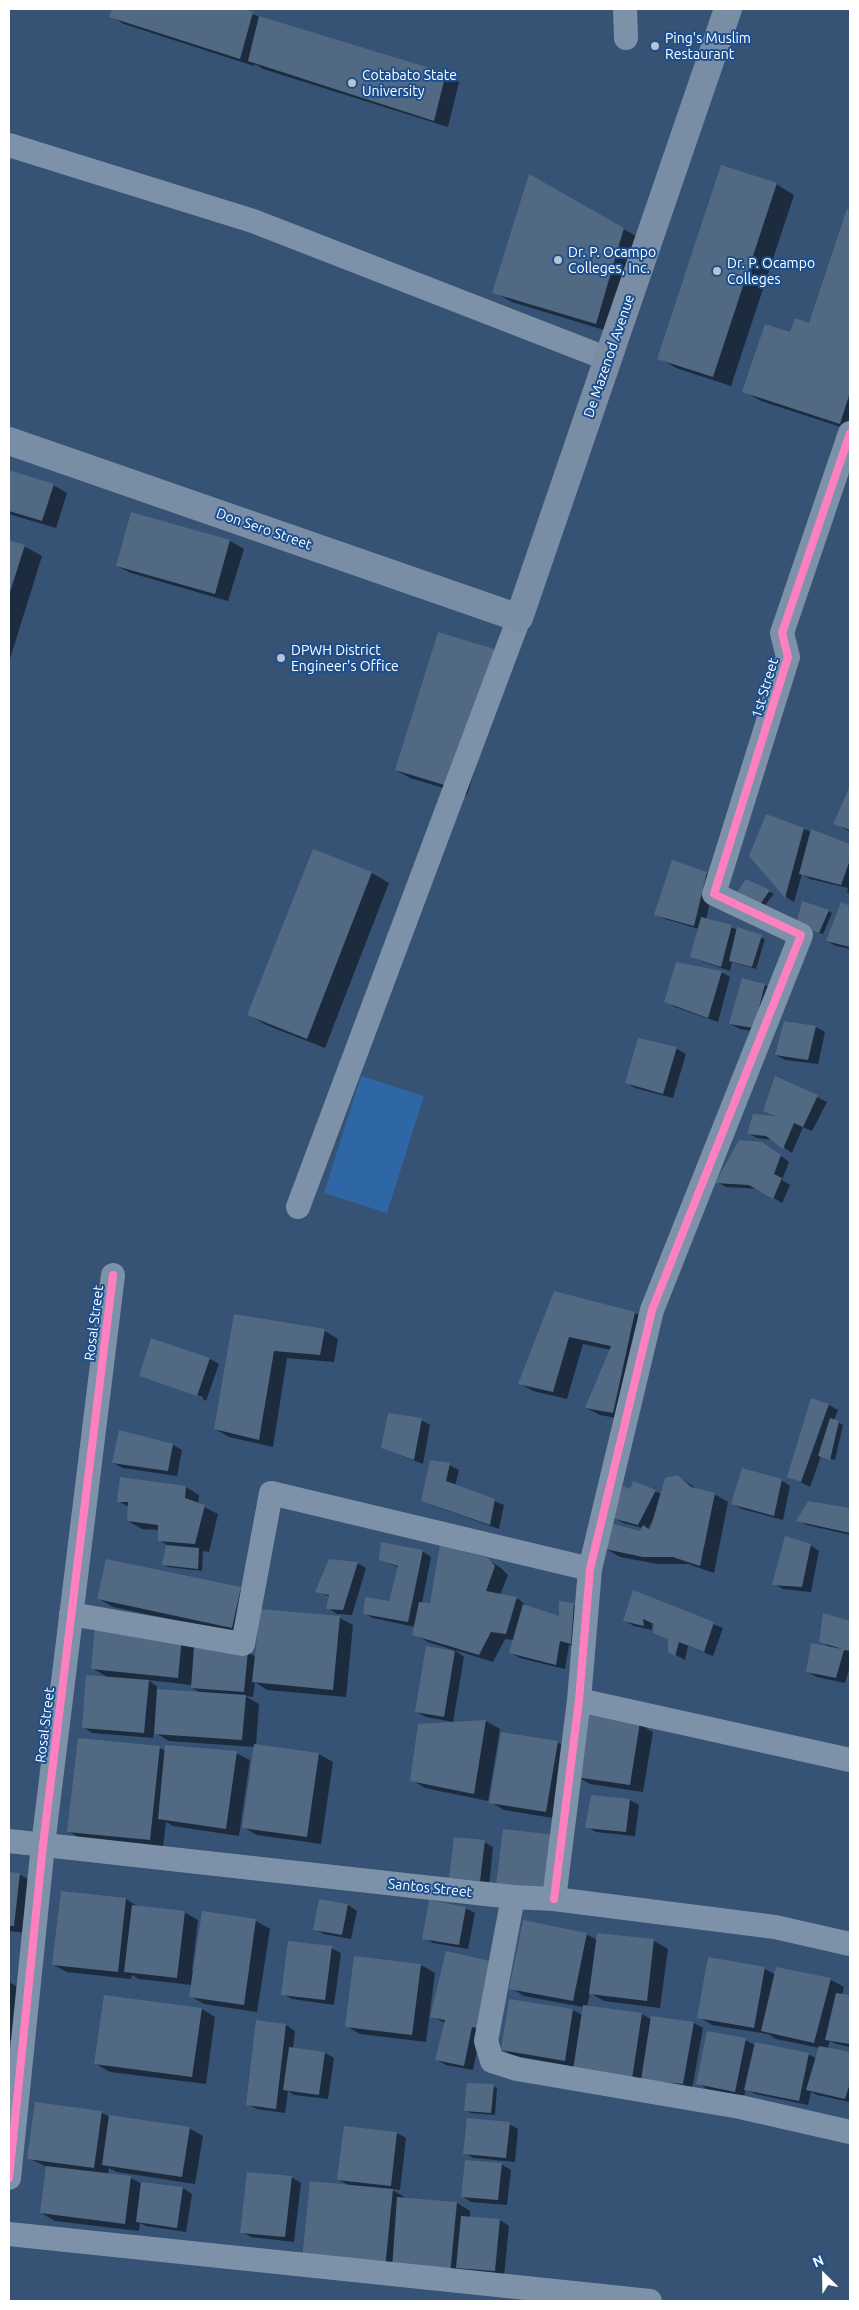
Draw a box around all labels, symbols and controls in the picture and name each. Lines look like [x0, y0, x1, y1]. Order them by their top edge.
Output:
place label: Ping's Muslim Restaurant [665, 30, 751, 62]
marker: Ping's Muslim Restaurant [649, 40, 661, 52]
place label: Cotabato State University [362, 67, 457, 100]
marker: Cotabato State University [346, 77, 358, 89]
place label: Dr. P. Ocampo Colleges, Inc. [568, 244, 656, 276]
marker: Dr. P. Ocampo Colleges, Inc. [552, 254, 564, 266]
place label: Dr. P. Ocampo Colleges [727, 255, 815, 288]
marker: Dr. P. Ocampo Colleges [711, 265, 723, 277]
street label: De Mazenod Avenue [580, 292, 638, 420]
street label: Don Sero Street [214, 505, 314, 553]
place label: DPWH District Engineer's Office [291, 642, 399, 674]
marker: DPWH District Engineer's Office [275, 652, 287, 664]
street label: 1st Street [748, 656, 782, 720]
street label: Rosal Street [81, 1284, 107, 1362]
street label: Rosal Street [32, 1686, 58, 1764]
street label: Santos Street [387, 1875, 473, 1901]
north arrow [799, 2250, 849, 2300]
text: N [810, 2252, 826, 2271]

